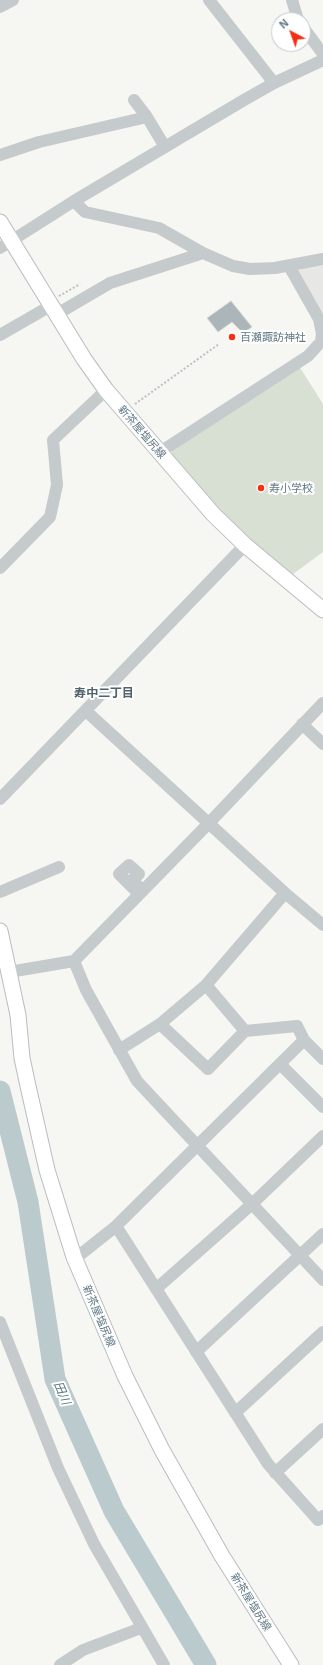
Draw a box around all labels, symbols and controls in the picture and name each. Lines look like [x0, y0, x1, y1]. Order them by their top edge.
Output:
north arrow [271, 12, 311, 52]
text: N [276, 16, 291, 31]
place label: 百瀬諏訪神社 [240, 330, 306, 344]
marker: 百瀬諏訪神社 [227, 332, 237, 342]
street label: 新茶屋塩尻線 [115, 403, 169, 461]
place label: 寿小学校 [269, 481, 313, 495]
marker: 寿小学校 [256, 483, 266, 493]
district label: 寿中二丁目 [74, 686, 134, 700]
street label: 新茶屋塩尻線 [80, 1283, 118, 1349]
water label: 田川 [51, 1379, 73, 1407]
street label: 新茶屋塩尻線 [228, 1571, 274, 1633]

